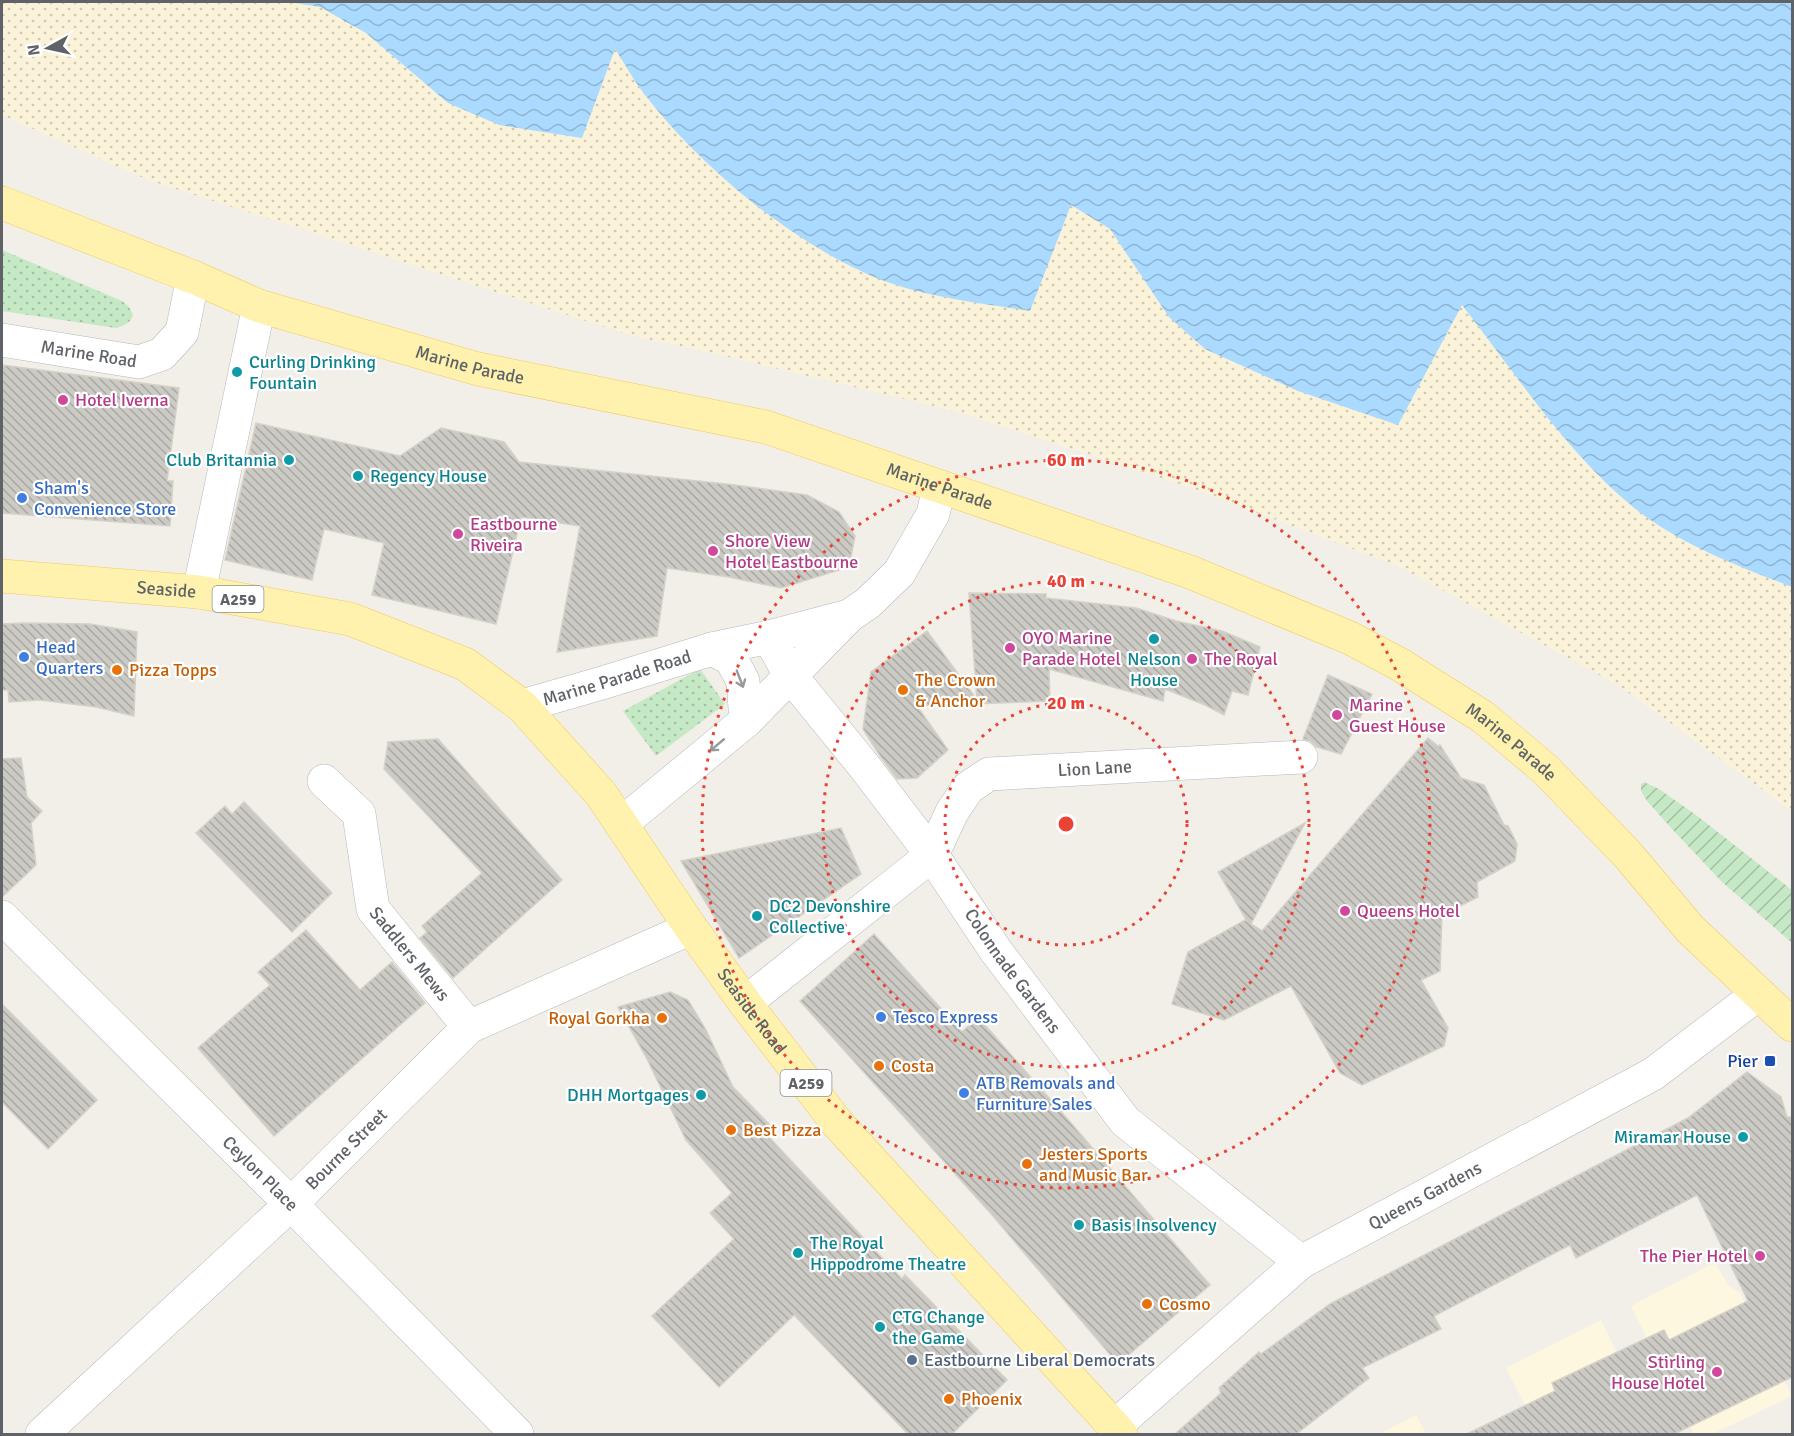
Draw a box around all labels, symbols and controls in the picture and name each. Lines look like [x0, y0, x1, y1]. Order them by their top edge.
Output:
north arrow [18, 18, 78, 78]
text: N [23, 43, 45, 57]
street label: Marine Road [39, 335, 138, 372]
street label: Marine Parade [413, 341, 526, 389]
place label: Curling Drinking Fountain [249, 351, 376, 394]
marker: Curling Drinking Fountain [230, 365, 244, 379]
place label: Hotel Iverna [75, 389, 169, 411]
marker: Hotel Iverna [56, 393, 70, 407]
place label: Club Britannia [166, 449, 277, 471]
text: 60 m [1047, 449, 1085, 471]
marker: Club Britannia [282, 453, 296, 467]
street label: Marine Parade [883, 458, 996, 515]
place label: Regency House [370, 465, 487, 487]
marker: Regency House [351, 469, 365, 483]
place label: Sham's Convenience Store [34, 477, 176, 520]
marker: Sham's Convenience Store [15, 491, 29, 505]
place label: Eastbourne Riveira [470, 513, 558, 556]
marker: Eastbourne Riveira [451, 527, 465, 541]
place label: Shore View Hotel Eastbourne [725, 530, 858, 573]
marker: Shore View Hotel Eastbourne [706, 544, 720, 558]
text: 40 m [1047, 570, 1085, 592]
street label: Seaside [136, 576, 197, 603]
road number: A259 [212, 586, 264, 612]
place label: OYO Marine Parade Hotel [1022, 627, 1121, 670]
marker: Nelson House [1147, 632, 1161, 646]
place label: Head Quarters [36, 636, 103, 679]
marker: OYO Marine Parade Hotel [1003, 641, 1017, 655]
street label: Marine Parade Road [540, 645, 694, 710]
place label: Nelson House [1127, 648, 1181, 691]
place label: The Royal [1204, 648, 1278, 670]
marker: Head Quarters [17, 650, 31, 664]
marker: The Royal [1185, 652, 1199, 666]
place label: Pizza Topps [129, 659, 217, 681]
marker: Pizza Topps [110, 663, 124, 677]
one-way arrow [735, 669, 746, 687]
place label: The Crown & Anchor [915, 669, 996, 712]
marker: The Crown & Anchor [896, 683, 910, 697]
text: 20 m [1047, 692, 1085, 714]
place label: Marine Guest House [1349, 694, 1446, 737]
street label: Marine Parade [1462, 698, 1561, 785]
marker: Marine Guest House [1330, 708, 1344, 722]
one-way arrow [710, 738, 725, 752]
street label: Lion Lane [1057, 755, 1133, 781]
centre of rings [1056, 814, 1076, 834]
place label: DC2 Devonshire Collective [769, 895, 891, 938]
place label: Queens Hotel [1357, 900, 1460, 922]
street label: Saddlers Mews [365, 902, 454, 1006]
street label: Colonnade Gardens [960, 904, 1066, 1038]
marker: Queens Hotel [1338, 904, 1352, 918]
marker: DC2 Devonshire Collective [750, 909, 764, 923]
street label: Seaside Road [712, 964, 791, 1059]
place label: Tesco Express [893, 1006, 998, 1028]
place label: Royal Gorkha [548, 1007, 650, 1029]
marker: Tesco Express [874, 1010, 888, 1024]
marker: Royal Gorkha [655, 1011, 669, 1025]
place label: Pier [1727, 1050, 1758, 1072]
marker: Pier [1763, 1054, 1777, 1068]
place label: Costa [891, 1055, 934, 1077]
marker: Costa [872, 1059, 886, 1073]
road number: A259 [780, 1070, 832, 1096]
place label: ATB Removals and Furniture Sales [976, 1072, 1116, 1115]
place label: DHH Mortgages [567, 1084, 689, 1106]
marker: ATB Removals and Furniture Sales [957, 1086, 971, 1100]
marker: DHH Mortgages [694, 1088, 708, 1102]
street label: Bourne Street [301, 1104, 392, 1194]
place label: Best Pizza [743, 1119, 821, 1141]
marker: Best Pizza [724, 1123, 738, 1137]
place label: Miramar House [1614, 1126, 1731, 1148]
marker: Miramar House [1736, 1130, 1750, 1144]
street label: Ceylon Place [218, 1131, 303, 1216]
place label: Jesters Sports and Music Bar [1039, 1143, 1148, 1186]
marker: Jesters Sports and Music Bar [1020, 1157, 1034, 1171]
street label: Queens Gardens [1365, 1157, 1485, 1235]
place label: Basis Insolvency [1091, 1214, 1217, 1236]
marker: Basis Insolvency [1072, 1218, 1086, 1232]
place label: The Royal Hippodrome Theatre [810, 1232, 966, 1275]
place label: The Pier Hotel [1640, 1245, 1748, 1267]
marker: The Royal Hippodrome Theatre [791, 1246, 805, 1260]
marker: The Pier Hotel [1753, 1249, 1767, 1263]
place label: Cosmo [1159, 1293, 1211, 1315]
marker: Cosmo [1140, 1297, 1154, 1311]
place label: CTG Change the Game [892, 1306, 985, 1349]
marker: CTG Change the Game [873, 1320, 887, 1334]
place label: Eastbourne Liberal Democrats [924, 1349, 1155, 1371]
place label: Stirling House Hotel [1611, 1351, 1705, 1394]
marker: Eastbourne Liberal Democrats [905, 1353, 919, 1367]
marker: Stirling House Hotel [1710, 1365, 1724, 1379]
place label: Phoenix [961, 1388, 1023, 1410]
marker: Phoenix [942, 1392, 956, 1406]

